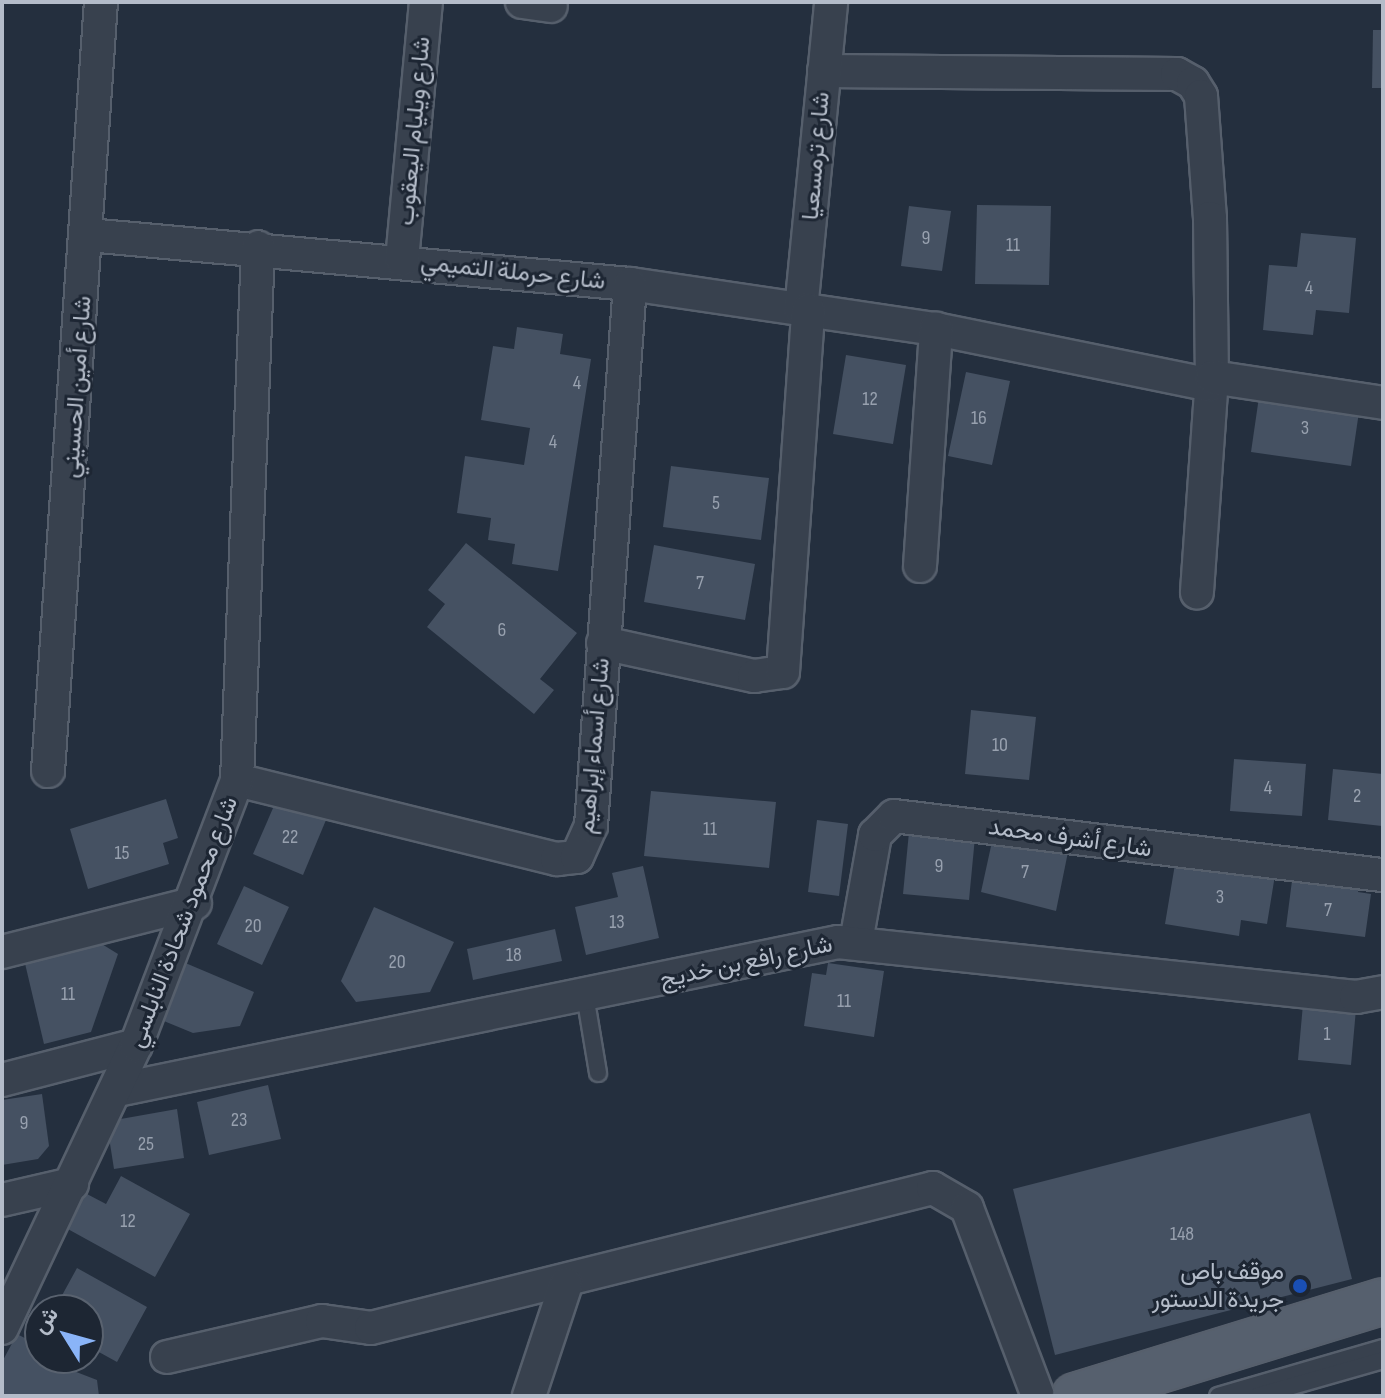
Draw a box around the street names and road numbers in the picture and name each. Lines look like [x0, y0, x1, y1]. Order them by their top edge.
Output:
street label: شارع ويليام اليعقوب [391, 35, 437, 227]
street label: شارع ترمسعيا [796, 91, 836, 221]
street label: شارع حرملة التميمي [419, 248, 607, 296]
street label: شارع أمين الحسيني [56, 295, 98, 479]
street label: شارع أسماء إبراهيم [572, 657, 616, 835]
street label: شارع محمود شحادة النابلسي [122, 792, 244, 1052]
street label: شارع أشرف محمد [987, 812, 1153, 864]
street label: شارع رافع بن خديج [657, 930, 835, 994]

